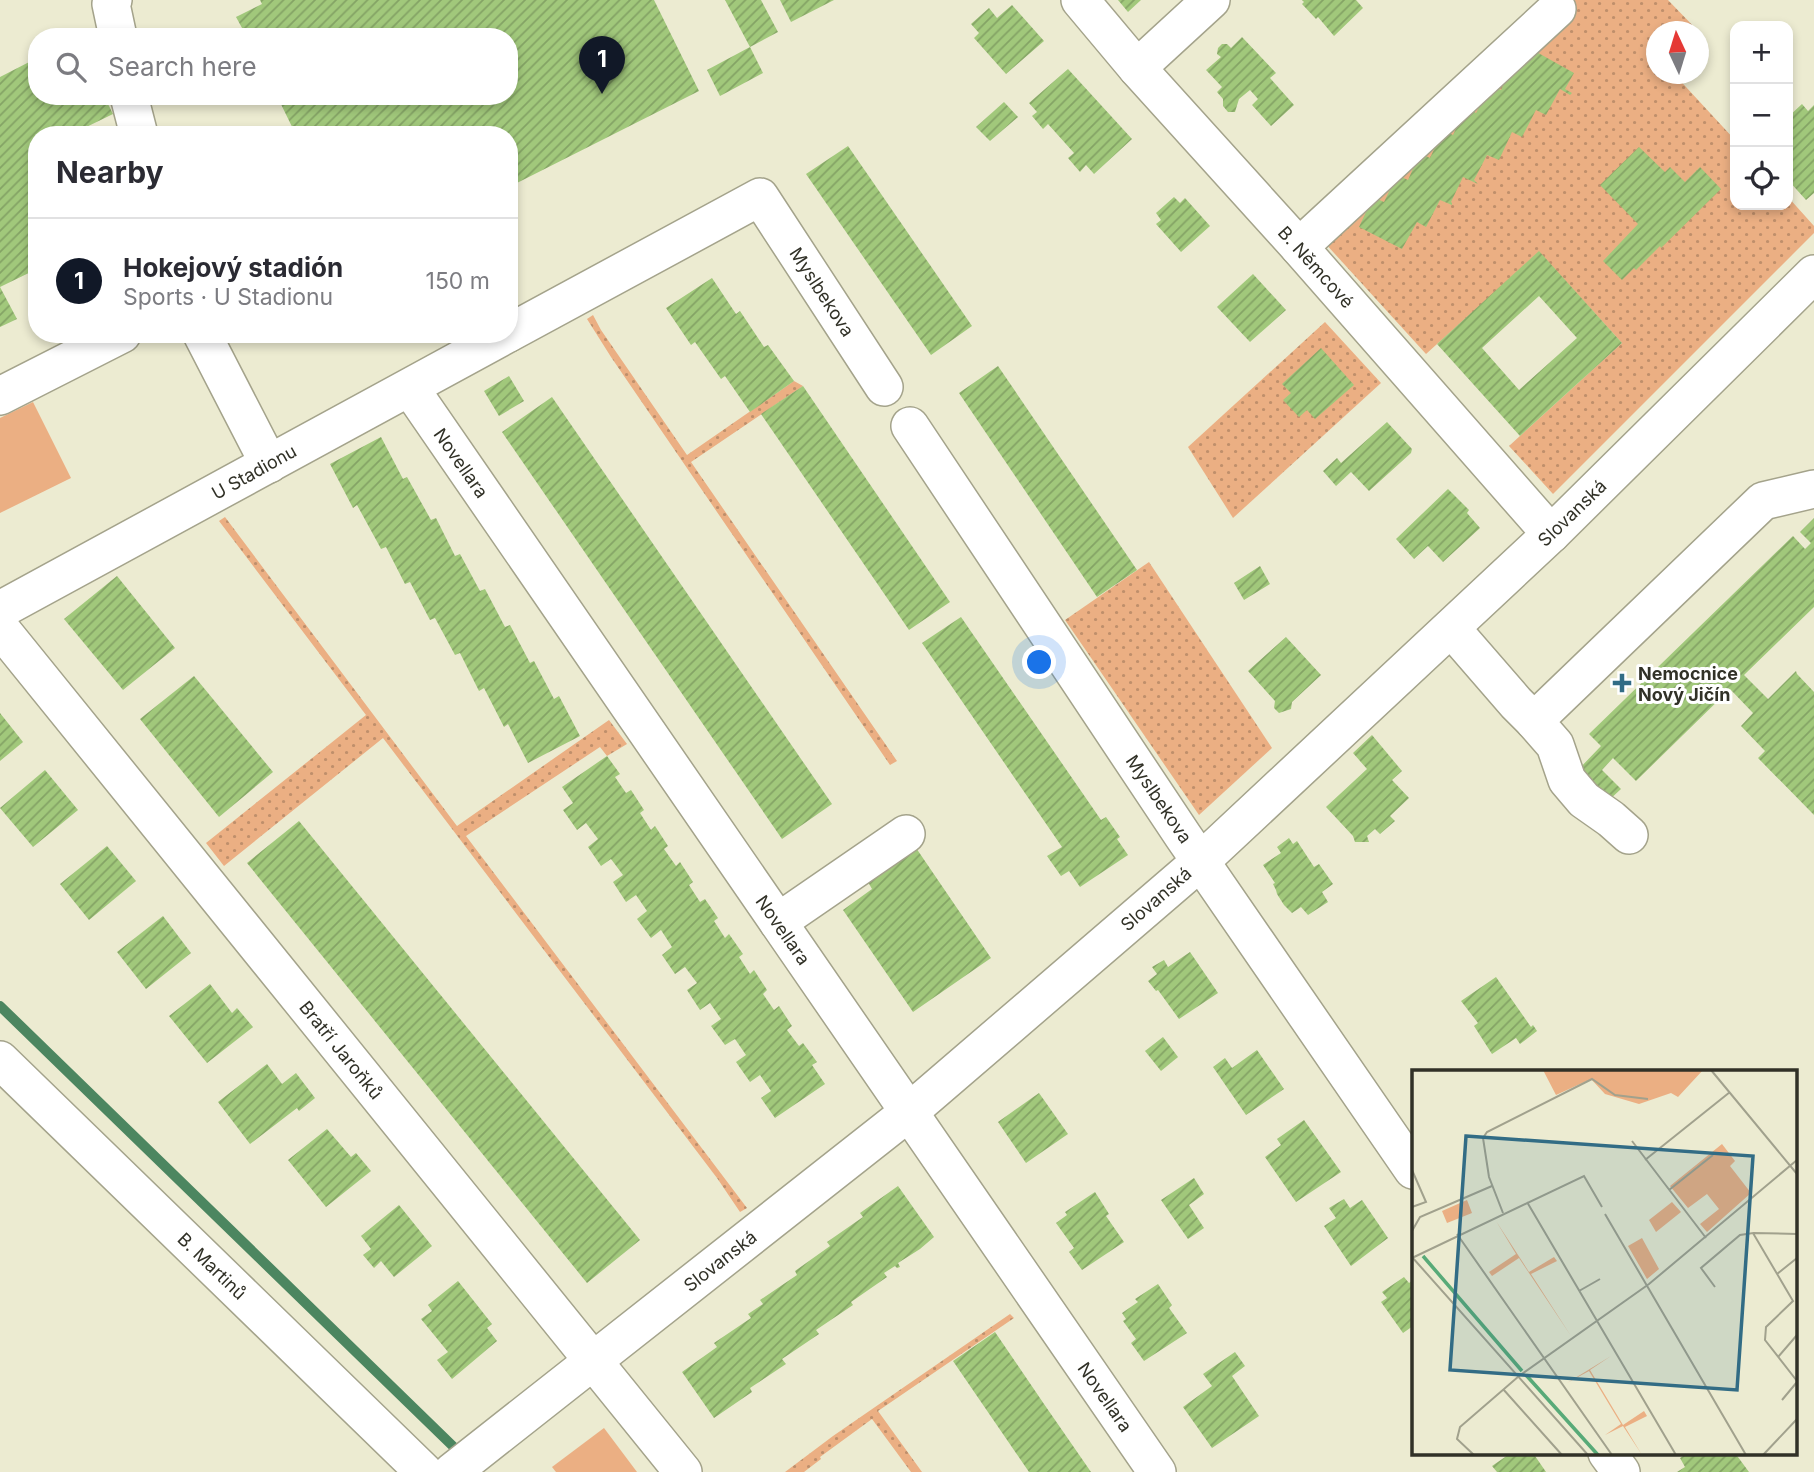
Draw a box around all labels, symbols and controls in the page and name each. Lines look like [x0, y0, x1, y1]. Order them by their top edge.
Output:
north arrow [1646, 21, 1709, 84]
map controls [1730, 21, 1793, 210]
button: + [1730, 21, 1793, 84]
search box [28, 28, 518, 105]
pin: 1 [579, 36, 625, 94]
icon: search [52, 48, 90, 86]
text: Search here [108, 51, 257, 82]
button: − [1730, 84, 1793, 147]
button: locate [1730, 147, 1793, 210]
text: Nearby [56, 154, 164, 190]
street label: B. Němcové [1274, 222, 1358, 312]
street label: Myslbekova [785, 244, 859, 340]
text: Hokejový stadión [123, 252, 343, 283]
text: 1 [74, 267, 84, 295]
text: 150 m [426, 267, 490, 295]
text: Sports · U Stadionu [123, 283, 333, 311]
street label: Novellara [429, 424, 493, 502]
street label: U Stadionu [208, 440, 300, 504]
street label: Slovanská [1534, 475, 1610, 551]
your location [1022, 645, 1056, 679]
place label: Nemocnice Nový Jičín [1638, 663, 1738, 705]
marker: Nemocnice Nový Jičín [1612, 673, 1632, 693]
street label: Myslbekova [1122, 751, 1196, 847]
street label: Slovanská [1116, 863, 1196, 935]
street label: Novellara [751, 891, 815, 969]
street label: Bratří Jaroňků [295, 997, 387, 1103]
inset map [1412, 1070, 1797, 1454]
street label: Slovanská [679, 1226, 761, 1296]
street label: B. Martinů [173, 1228, 251, 1304]
street label: Novellara [1073, 1358, 1137, 1436]

